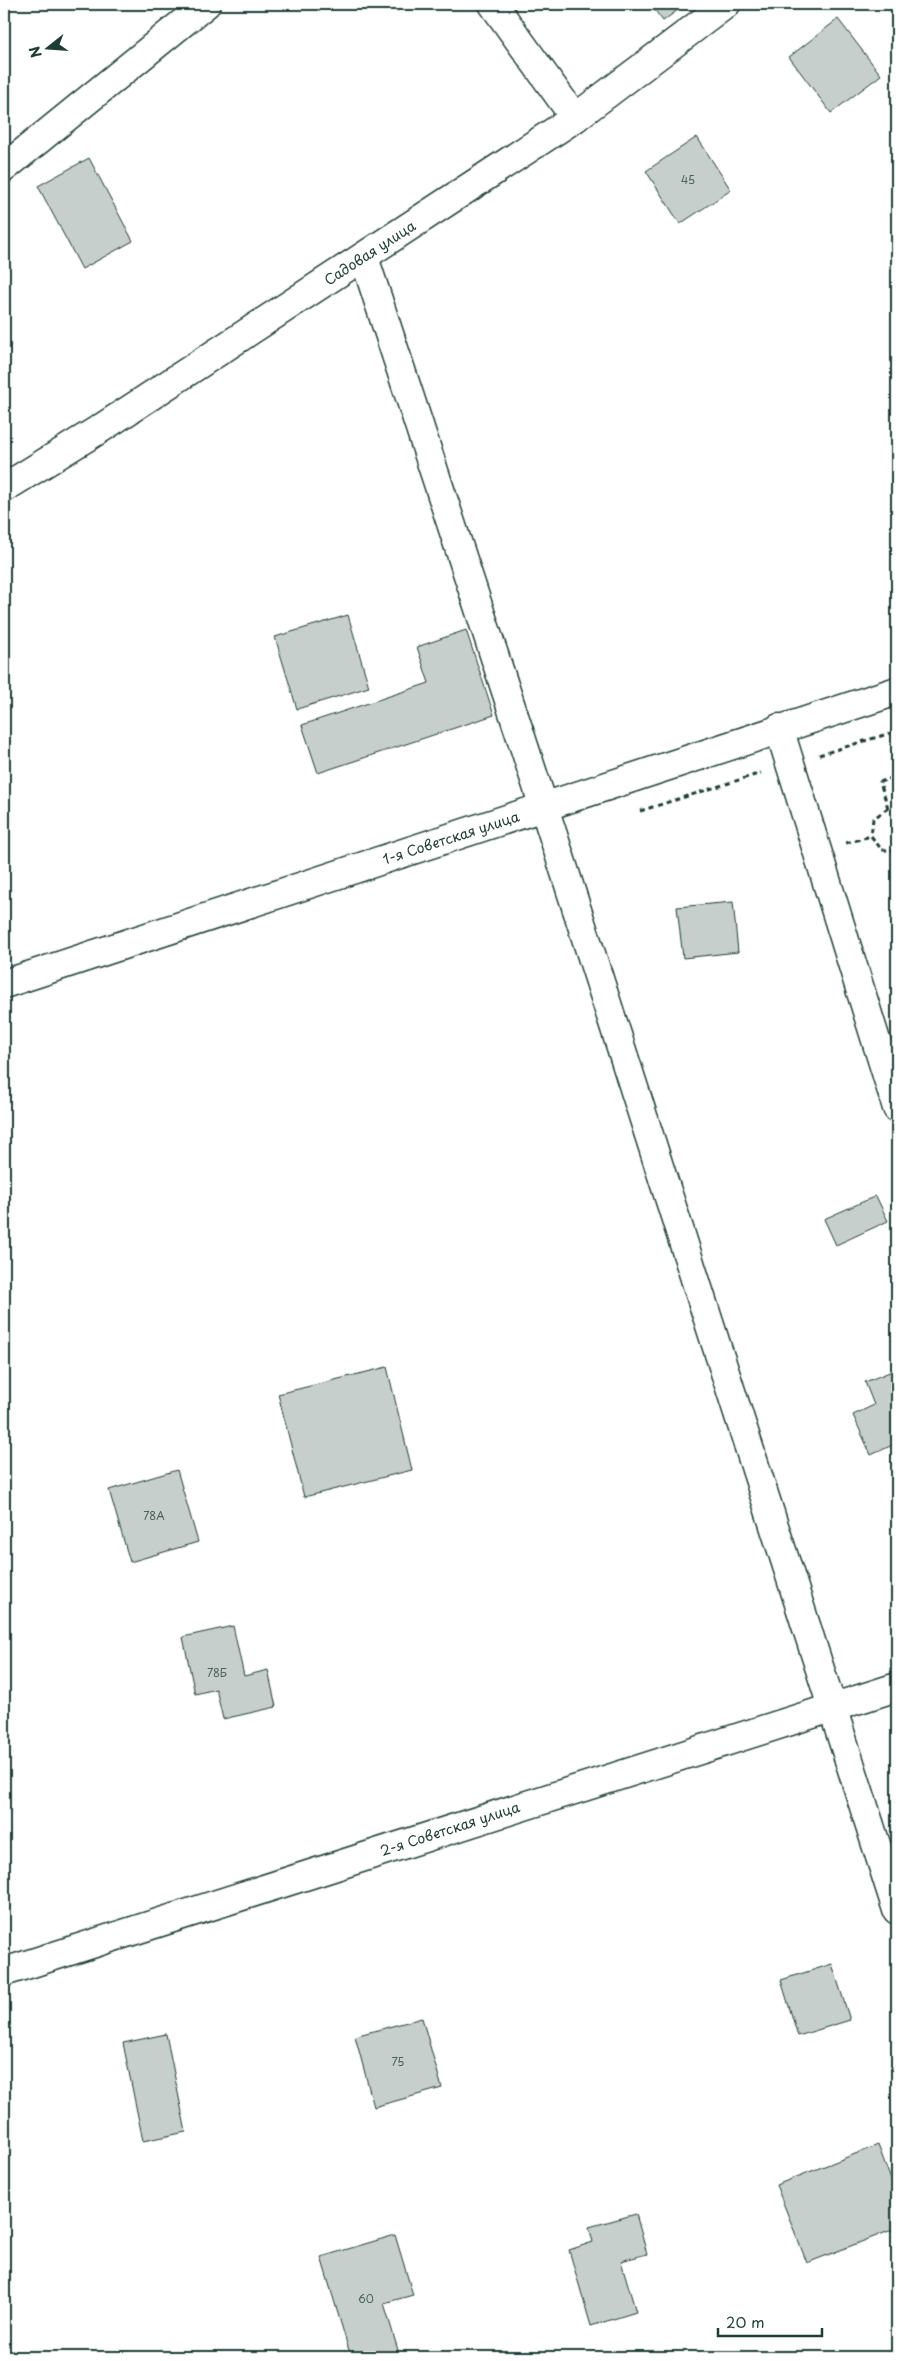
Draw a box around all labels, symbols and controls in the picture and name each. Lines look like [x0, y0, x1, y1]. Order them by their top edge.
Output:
north arrow [22, 22, 72, 72]
text: N [23, 44, 47, 60]
house number: 45 [681, 171, 695, 188]
street label: Садовая улица [320, 215, 420, 290]
street label: 1-я Советская улица [380, 805, 522, 870]
house number: 78А [143, 1507, 165, 1524]
house number: 78Б [207, 1664, 227, 1681]
street label: 2-я Советская улица [377, 1796, 523, 1861]
house number: 75 [392, 2053, 404, 2070]
house number: 60 [358, 2290, 374, 2307]
scale bar [718, 2306, 822, 2338]
text: 20 m [726, 2310, 765, 2333]

